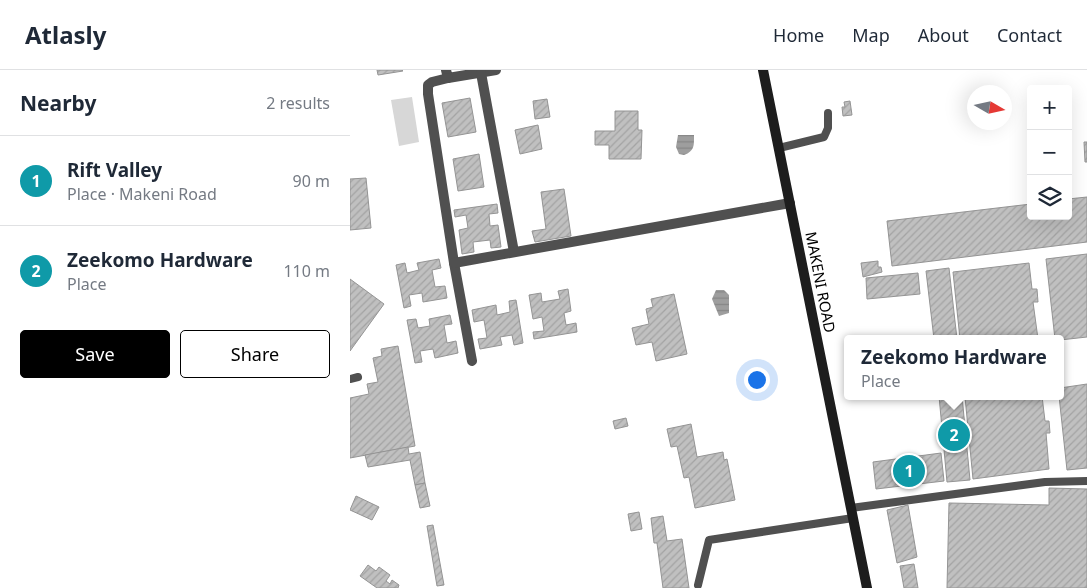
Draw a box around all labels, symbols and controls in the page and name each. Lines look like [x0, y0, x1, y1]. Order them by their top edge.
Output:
text: Atlasly [25, 18, 106, 51]
text: Home [773, 23, 824, 47]
text: Map [852, 23, 890, 47]
text: About [918, 23, 969, 47]
text: Contact [997, 23, 1062, 47]
north arrow [967, 85, 1012, 130]
map controls [1027, 85, 1072, 220]
button: + [1027, 85, 1072, 130]
text: Nearby [20, 89, 96, 117]
text: 2 results [266, 92, 330, 114]
button: − [1027, 130, 1072, 175]
text: Rift Valley [67, 157, 162, 183]
text: 1 [31, 170, 41, 192]
text: 90 m [293, 170, 330, 192]
button: layers [1027, 175, 1072, 220]
text: Place · Makeni Road [67, 183, 217, 205]
street label: MAKENI ROAD [801, 230, 841, 334]
text: Zeekomo Hardware [67, 247, 253, 273]
text: 2 [31, 260, 41, 282]
text: 110 m [283, 260, 330, 282]
text: Place [67, 273, 107, 295]
button: Save [20, 330, 170, 378]
button: Share [180, 330, 330, 378]
popup [844, 335, 1064, 400]
text: Zeekomo Hardware [861, 344, 1047, 370]
your location [744, 367, 770, 393]
text: Place [861, 370, 901, 392]
pin: 2 [938, 416, 970, 454]
pin: 1 [893, 452, 925, 490]

